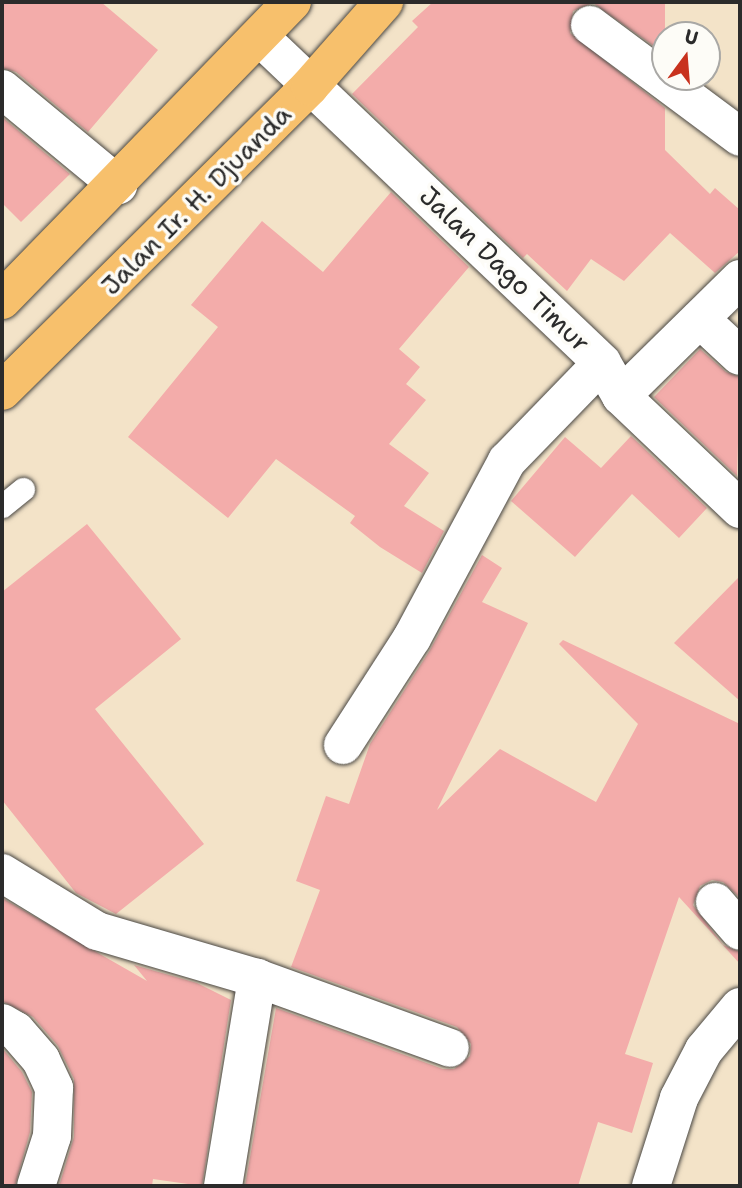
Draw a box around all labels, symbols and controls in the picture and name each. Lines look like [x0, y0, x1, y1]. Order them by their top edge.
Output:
north arrow [651, 21, 721, 91]
text: U [682, 23, 701, 51]
street label: Jalan Ir. H. Djuanda [95, 99, 297, 301]
street label: Jalan Dago Timur [413, 180, 597, 358]

